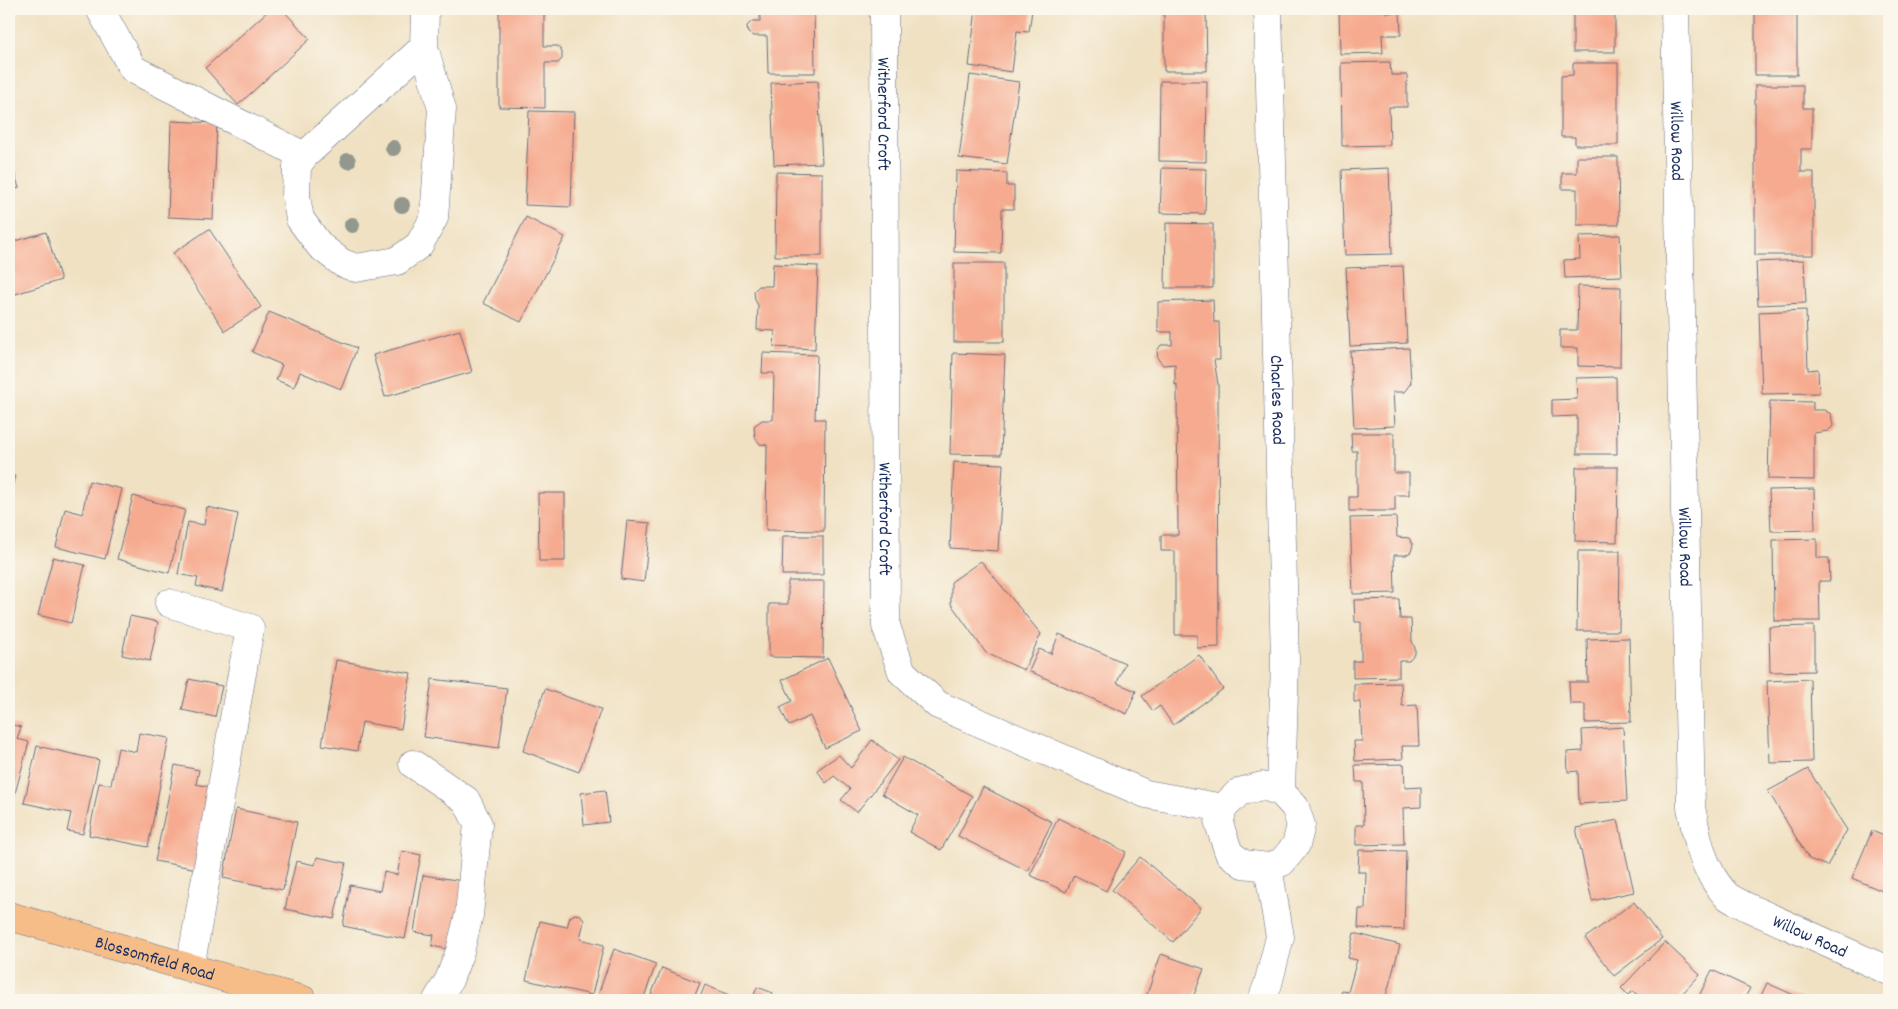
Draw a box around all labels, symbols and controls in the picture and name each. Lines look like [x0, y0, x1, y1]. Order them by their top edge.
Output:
street label: Witherford Croft [869, 57, 895, 171]
street label: Willow Road [1662, 101, 1688, 181]
street label: Charles Road [1262, 355, 1289, 445]
street label: Witherford Croft [870, 462, 896, 576]
street label: Willow Road [1670, 507, 1697, 587]
street label: Willow Road [1768, 910, 1851, 966]
street label: Blossomfield Road [92, 931, 217, 989]

